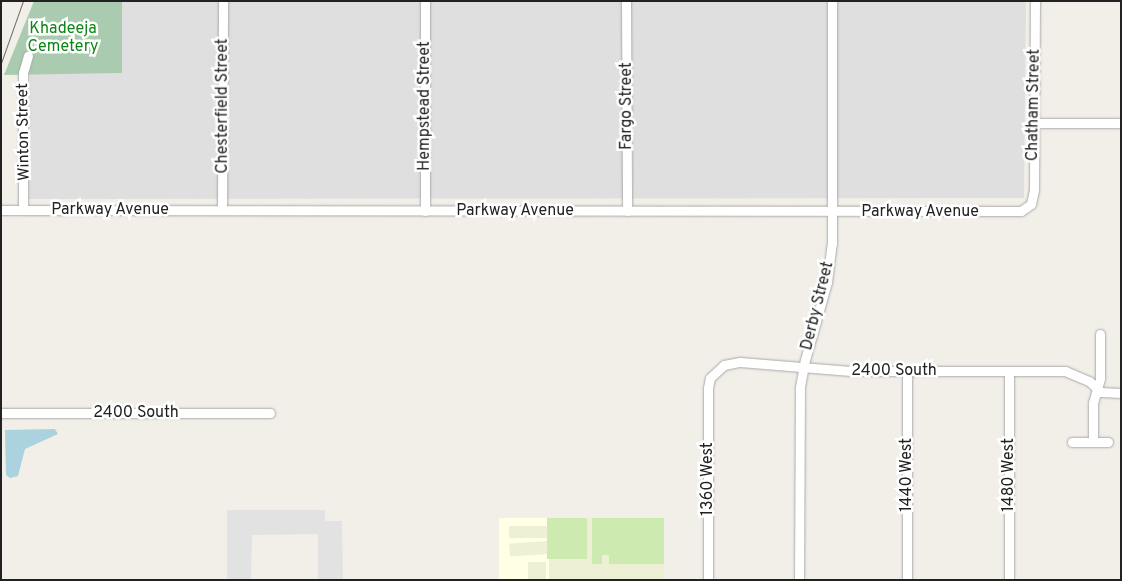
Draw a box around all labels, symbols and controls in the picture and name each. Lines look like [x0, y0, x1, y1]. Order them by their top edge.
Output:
park label: Khadeeja Cemetery [28, 19, 98, 57]
street label: Chesterfield Street [213, 38, 233, 174]
street label: Hempstead Street [415, 41, 435, 171]
street label: Chatham Street [1023, 49, 1045, 161]
street label: Fargo Street [617, 62, 637, 150]
street label: Winton Street [14, 83, 34, 181]
street label: Parkway Avenue [51, 200, 169, 220]
street label: Parkway Avenue [456, 201, 574, 221]
street label: Parkway Avenue [861, 202, 979, 222]
street label: Derby Street [798, 260, 838, 352]
street label: 2400 South [851, 361, 937, 381]
street label: 2400 South [93, 403, 179, 423]
street label: 1440 West [897, 438, 917, 512]
street label: 1480 West [999, 438, 1019, 512]
street label: 1360 West [698, 442, 718, 516]

